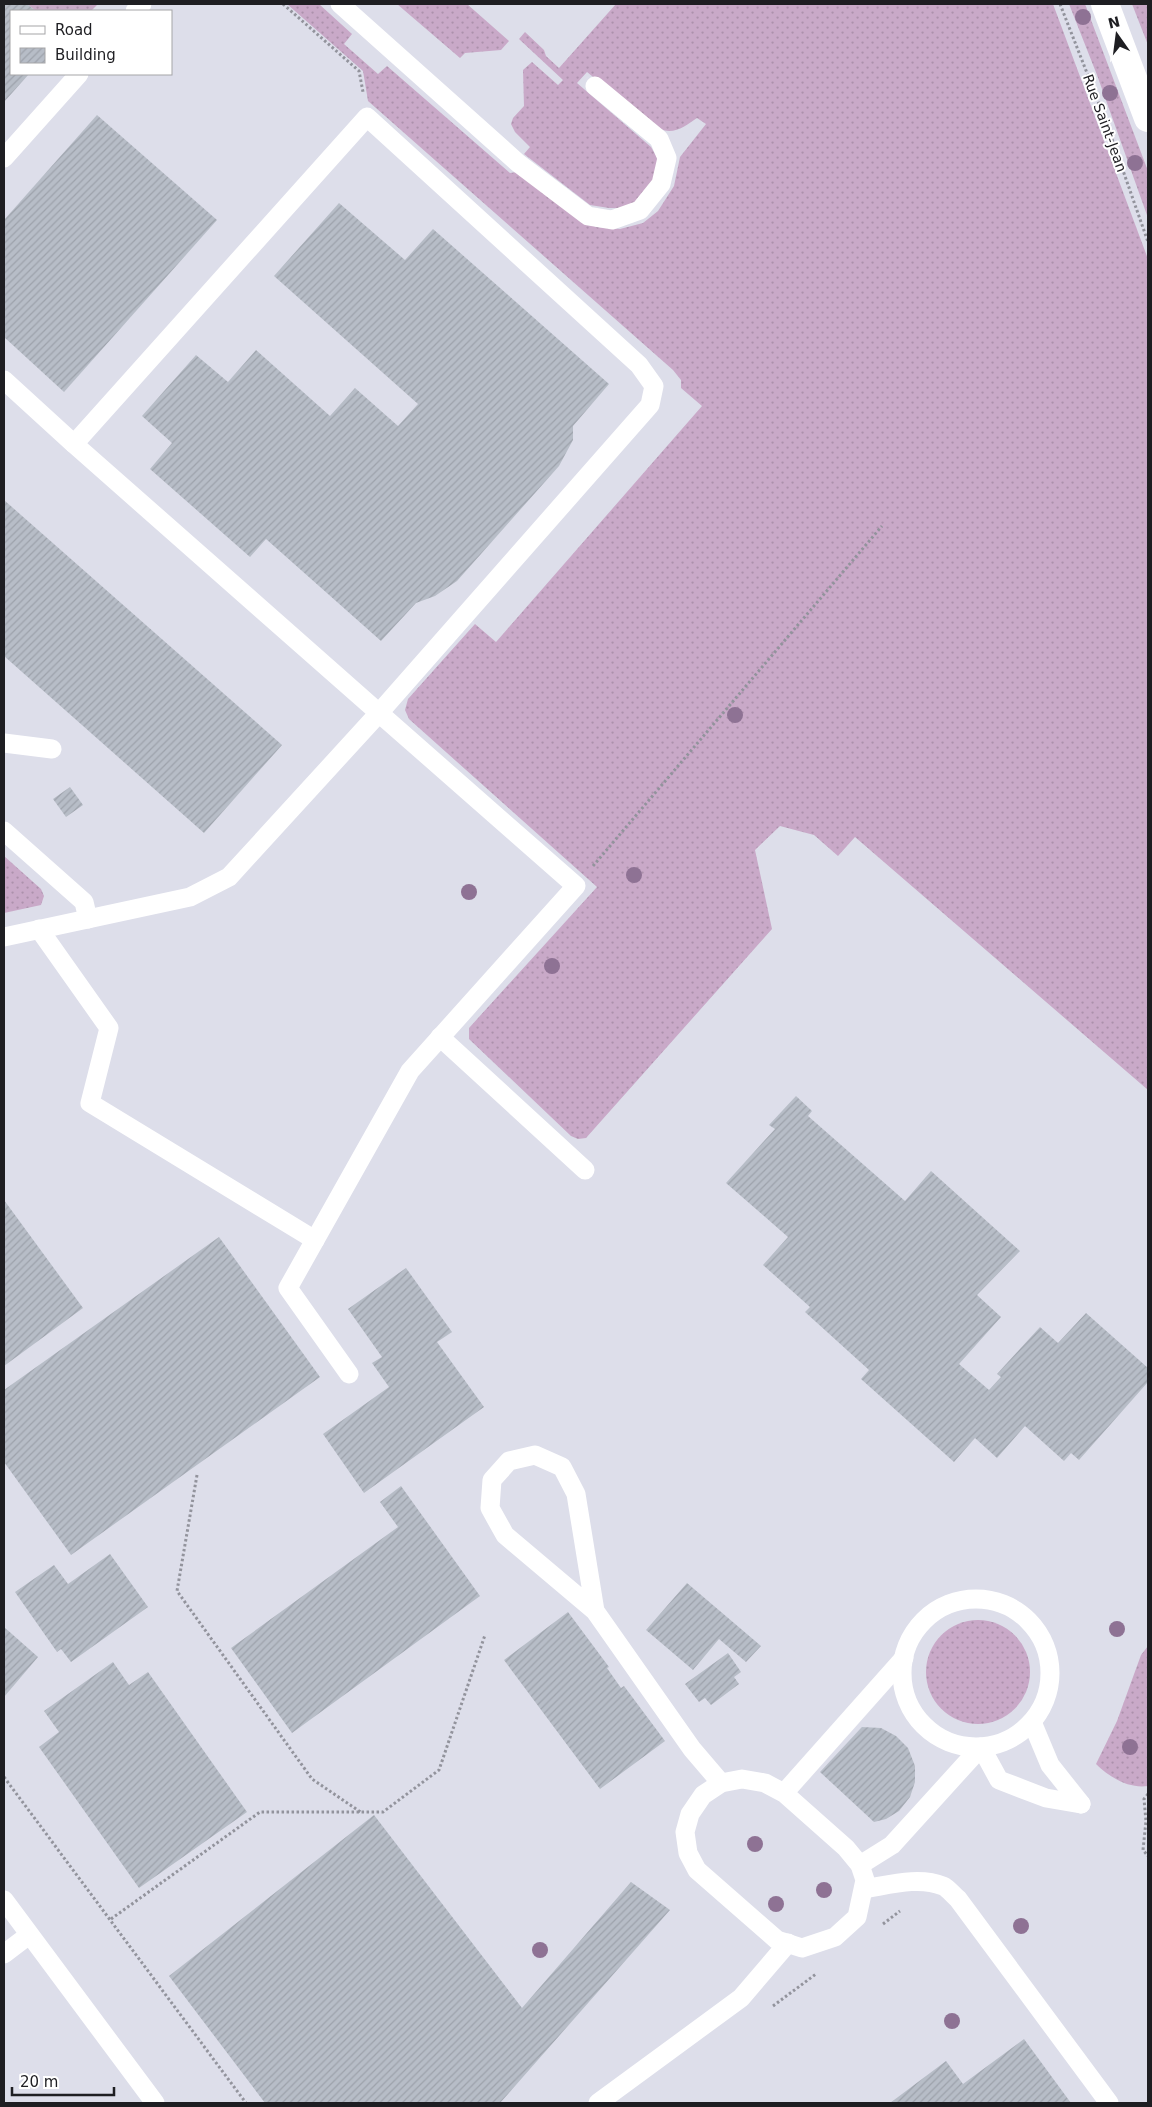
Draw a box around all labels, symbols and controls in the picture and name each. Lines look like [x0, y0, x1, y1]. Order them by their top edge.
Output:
legend [10, 10, 172, 75]
north arrow [1092, 10, 1142, 60]
text: N [1106, 13, 1121, 32]
text: Road [55, 21, 93, 39]
text: Building [55, 46, 116, 64]
street label: Rue Saint-Jean [1080, 72, 1130, 174]
scale bar [12, 2064, 115, 2096]
text: 20 m [20, 2073, 58, 2091]

